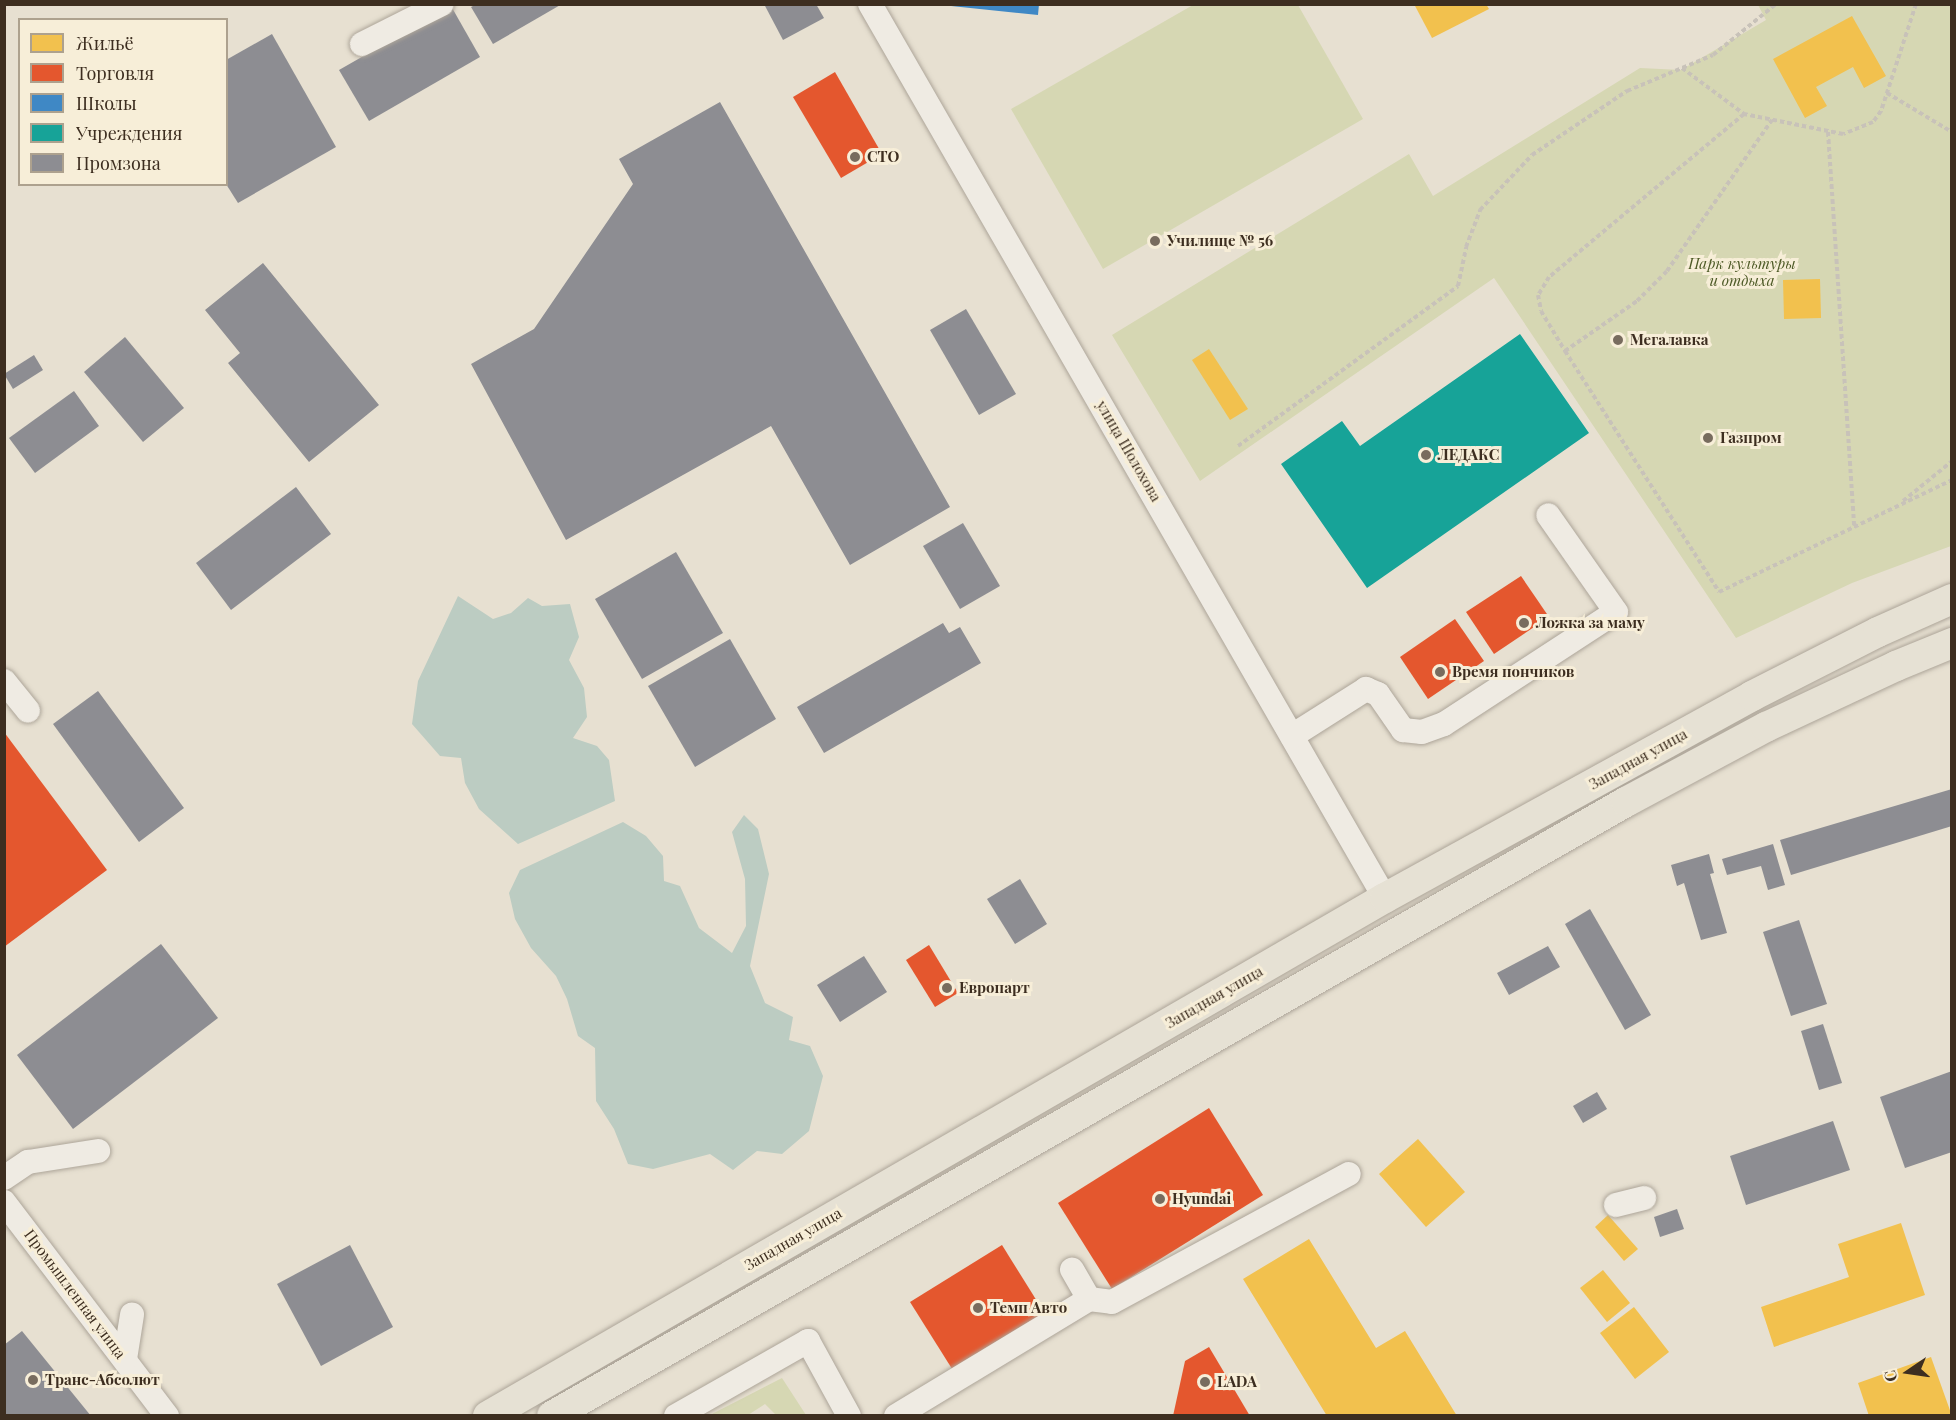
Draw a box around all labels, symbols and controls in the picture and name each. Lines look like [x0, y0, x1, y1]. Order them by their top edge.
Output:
legend [18, 18, 228, 186]
text: Жильё [76, 31, 134, 55]
text: Торговля [76, 61, 154, 85]
text: Школы [76, 91, 137, 115]
text: Учреждения [76, 121, 182, 145]
place label: СТО [867, 148, 899, 166]
marker: СТО [848, 150, 862, 164]
text: Промзона [76, 151, 161, 175]
place label: Училище № 56 [1167, 232, 1273, 250]
marker: Училище № 56 [1148, 234, 1162, 248]
park label: Парк культуры и отдыха [1688, 254, 1796, 289]
place label: Мегалавка [1630, 331, 1708, 349]
marker: Мегалавка [1611, 333, 1625, 347]
street label: улица Шолохова [1093, 397, 1165, 505]
place label: Газпром [1720, 429, 1782, 447]
marker: Газпром [1701, 431, 1715, 445]
place label: ЛЕДАКС [1438, 446, 1499, 464]
marker: ЛЕДАКС [1419, 448, 1433, 462]
place label: Ложка за маму [1536, 614, 1645, 632]
marker: Ложка за маму [1517, 616, 1531, 630]
place label: Время пончиков [1452, 663, 1574, 681]
marker: Время пончиков [1433, 665, 1447, 679]
street label: Западная улица [1586, 725, 1690, 793]
street label: Западная улица [1162, 962, 1266, 1032]
place label: Европарт [959, 979, 1030, 997]
marker: Европарт [940, 981, 954, 995]
place label: Hyundai [1172, 1190, 1231, 1208]
marker: Hyundai [1153, 1192, 1167, 1206]
street label: Западная улица [741, 1204, 845, 1274]
street label: Промышленная улица [21, 1226, 129, 1362]
place label: Темп Авто [990, 1299, 1067, 1317]
marker: Темп Авто [971, 1301, 985, 1315]
north arrow [1878, 1342, 1938, 1402]
text: С [1878, 1368, 1901, 1384]
place label: Транс-Абсолют [45, 1371, 160, 1389]
marker: Транс-Абсолют [26, 1373, 40, 1387]
place label: LADA [1217, 1373, 1257, 1391]
marker: LADA [1198, 1375, 1212, 1389]

